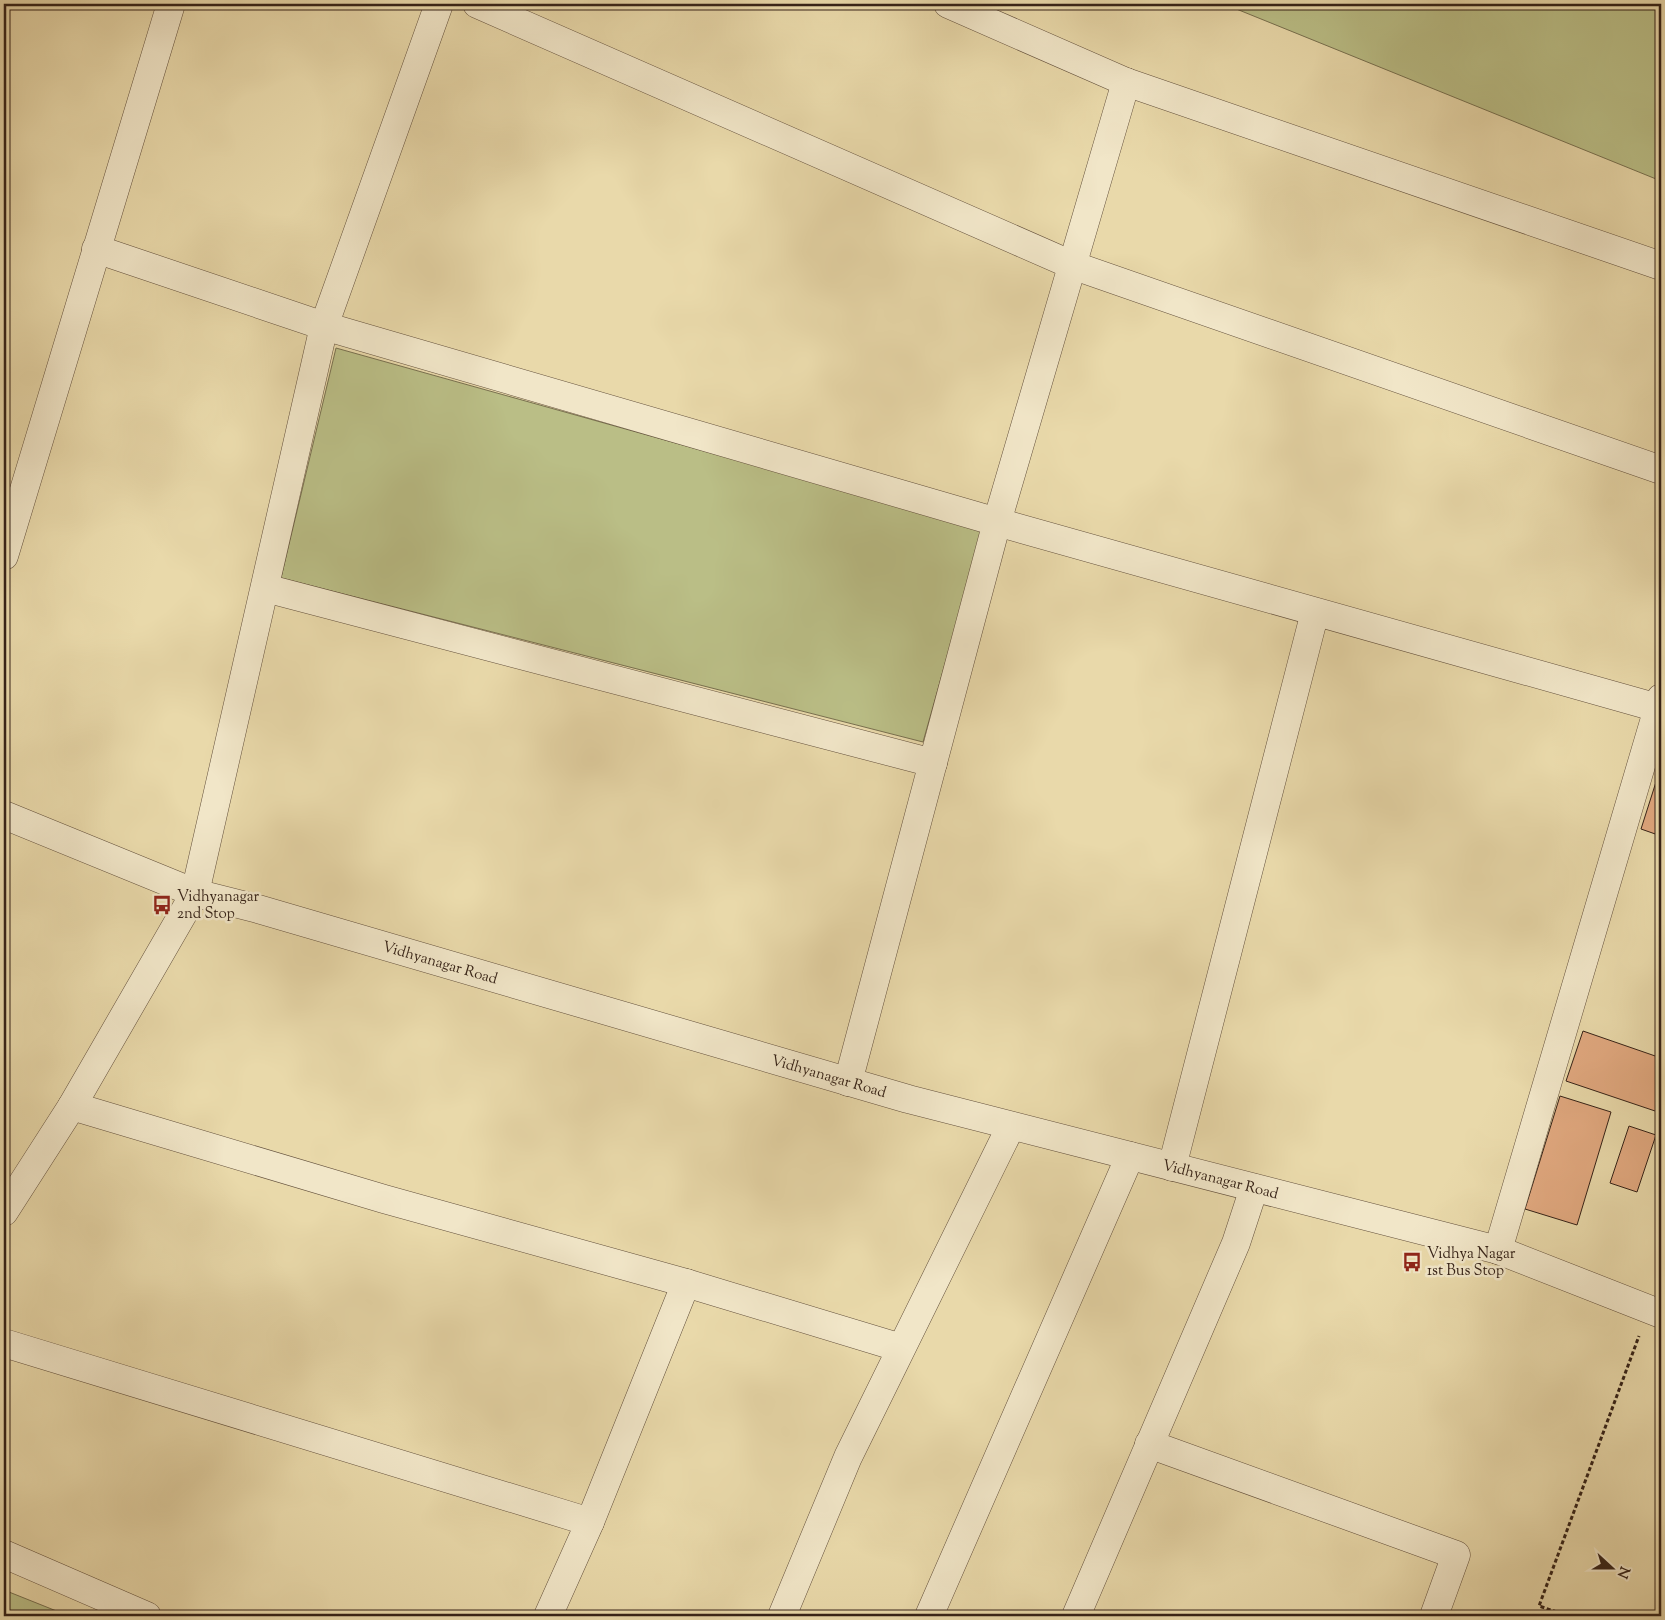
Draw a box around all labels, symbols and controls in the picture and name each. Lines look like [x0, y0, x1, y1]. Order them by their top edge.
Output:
place label: Vidhyanagar 2nd Stop [177, 887, 260, 925]
bus stop icon: Vidhyanagar 2nd Stop [151, 894, 173, 916]
street label: Vidhyanagar Road [379, 937, 500, 991]
street label: Vidhyanagar Road [768, 1050, 889, 1104]
street label: Vidhyanagar Road [1160, 1155, 1281, 1205]
place label: Vidhya Nagar 1st Bus Stop [1427, 1244, 1516, 1282]
bus stop icon: Vidhya Nagar 1st Bus Stop [1401, 1251, 1423, 1273]
north arrow [1588, 1542, 1638, 1592]
text: N [1611, 1563, 1634, 1581]

